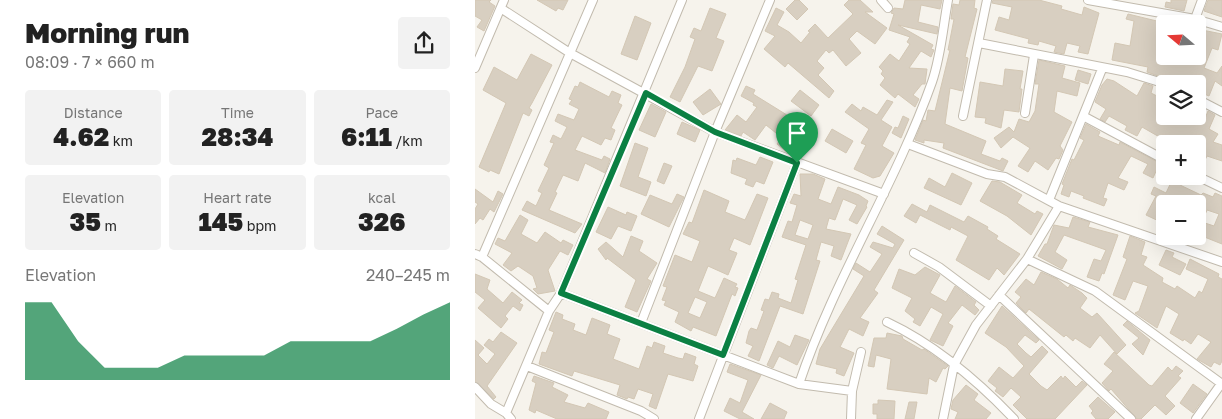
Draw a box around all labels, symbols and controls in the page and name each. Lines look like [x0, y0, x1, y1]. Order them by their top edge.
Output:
north arrow [1156, 15, 1206, 65]
map controls [1156, 15, 1206, 245]
text: Morning run [25, 16, 189, 49]
button: share [398, 17, 450, 69]
text: 08:09 · 7 × 660 m [25, 52, 155, 72]
button: layers [1156, 75, 1206, 125]
text: Distance [64, 104, 123, 121]
text: Time [221, 104, 254, 121]
text: Pace [365, 104, 398, 121]
pin [776, 112, 818, 163]
icon: arrive [783, 119, 811, 147]
text: 4.62 [53, 121, 109, 152]
text: 28:34 [202, 121, 273, 152]
text: 6:11 [341, 121, 392, 152]
text: km [109, 132, 133, 149]
text: /km [392, 132, 423, 149]
button: + [1156, 135, 1206, 185]
text: Elevation [62, 189, 124, 206]
text: Heart rate [203, 189, 272, 206]
text: kcal [368, 189, 396, 206]
button: − [1156, 195, 1206, 245]
text: 35 [69, 206, 101, 237]
text: 145 [199, 206, 243, 237]
text: 326 [358, 206, 406, 237]
text: m [101, 217, 117, 234]
text: bpm [243, 217, 276, 234]
text: Elevation [25, 265, 96, 285]
text: 240–245 m [366, 265, 450, 285]

